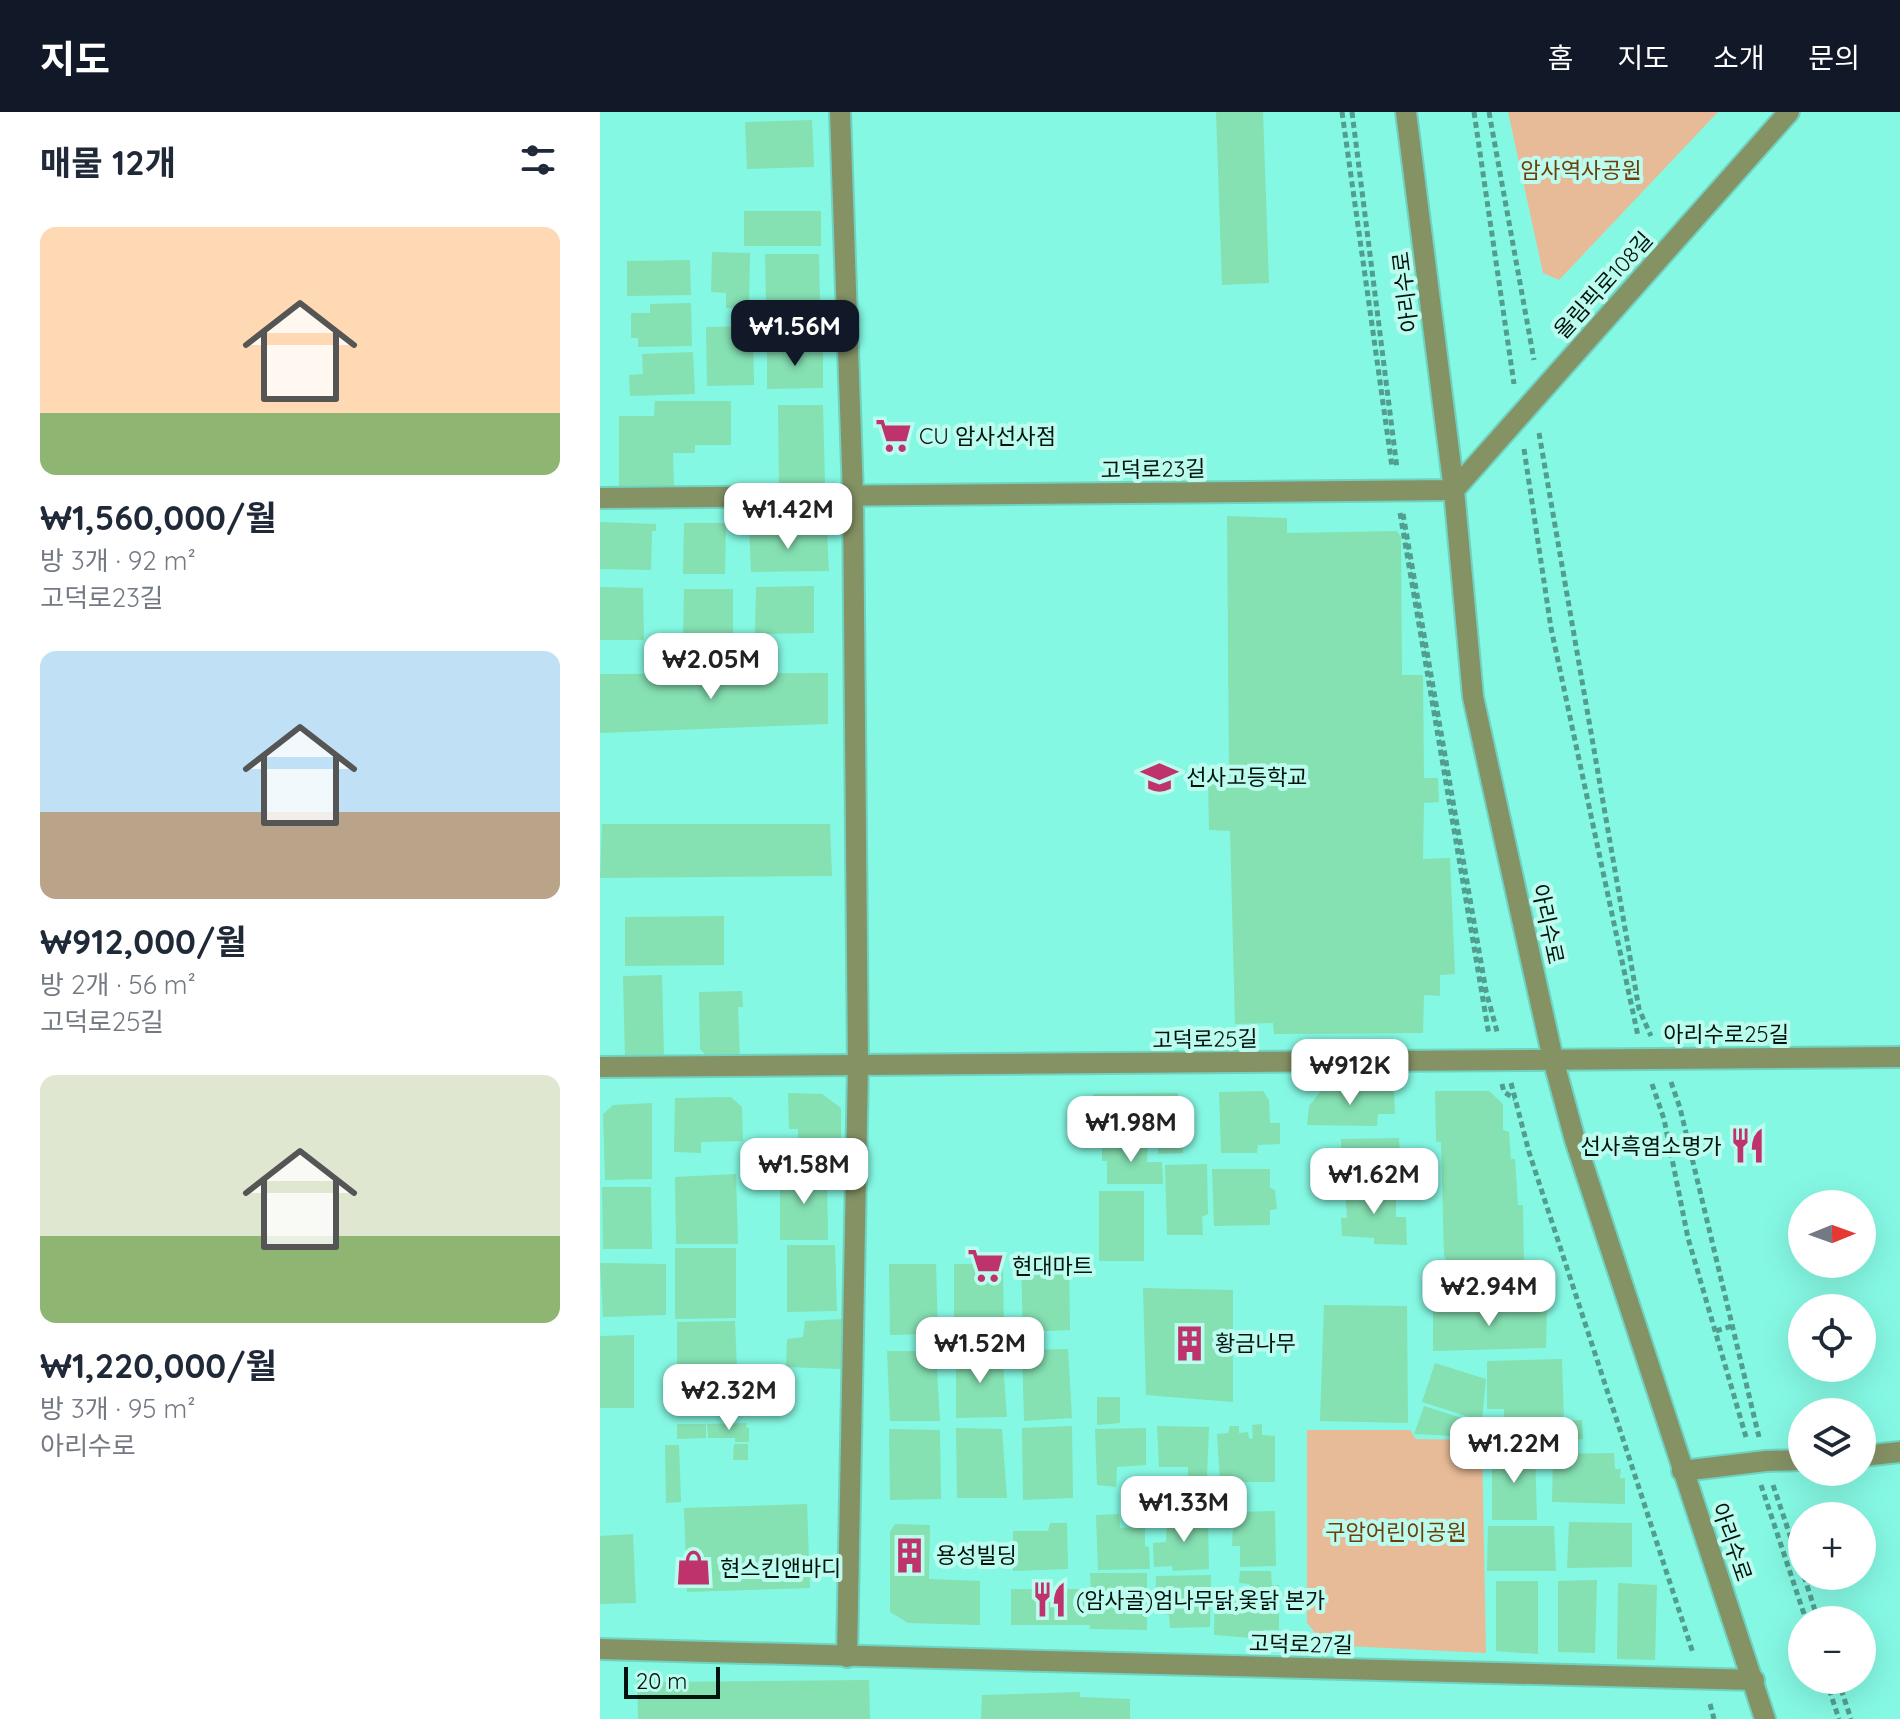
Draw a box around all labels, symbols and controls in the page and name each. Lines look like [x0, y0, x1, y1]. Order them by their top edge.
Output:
text: 지도 [40, 35, 110, 83]
text: 홈 [1548, 40, 1573, 75]
text: 지도 [1617, 40, 1669, 75]
text: 소개 [1713, 40, 1764, 75]
text: 문의 [1808, 40, 1860, 75]
icon: filters [516, 138, 560, 182]
text: 매물 12개 [40, 141, 176, 184]
park label: 암사역사공원 [1520, 156, 1642, 184]
street label: 올림픽로108길 [1548, 226, 1658, 344]
street label: 아리수로 [1386, 250, 1424, 334]
icon: home [228, 279, 372, 423]
pin: ₩1.56M [730, 300, 860, 368]
text: ₩1.56M [749, 309, 841, 342]
supermarket icon: CU 암사선사점 [874, 417, 912, 455]
place label: CU 암사선사점 [919, 422, 1056, 450]
street label: 고덕로23길 [1100, 454, 1206, 484]
pin: ₩1.42M [723, 483, 853, 551]
text: ₩1.42M [742, 492, 834, 525]
text: ₩1,560,000/월 [40, 496, 276, 539]
text: 방 3개 · 92 m² [40, 544, 196, 577]
text: 고덕로23길 [40, 581, 164, 614]
pin: ₩2.05M [646, 633, 776, 701]
text: ₩2.05M [662, 642, 760, 675]
icon: home [228, 703, 372, 847]
school or university icon: 선사고등학교 [1141, 758, 1179, 796]
place label: 선사고등학교 [1186, 763, 1307, 791]
street label: 아리수로 [1526, 881, 1570, 967]
text: ₩912,000/월 [40, 920, 247, 963]
text: 방 2개 · 56 m² [40, 968, 196, 1001]
text: 고덕로25길 [40, 1005, 164, 1038]
street label: 아리수로25길 [1663, 1020, 1789, 1048]
street label: 고덕로25길 [1152, 1024, 1258, 1054]
pin: ₩912K [1294, 1039, 1406, 1107]
text: ₩912K [1309, 1048, 1391, 1081]
pin: ₩1.98M [1066, 1096, 1196, 1164]
text: ₩1.98M [1085, 1105, 1177, 1138]
icon: home [228, 1127, 372, 1271]
restaurant icon: 선사흑염소명가 [1729, 1127, 1767, 1165]
place label: 선사흑염소명가 [1580, 1132, 1722, 1160]
pin: ₩1.58M [739, 1138, 869, 1206]
text: ₩1.58M [758, 1147, 850, 1180]
pin: ₩1.62M [1309, 1148, 1439, 1216]
text: ₩1.62M [1328, 1157, 1420, 1190]
north arrow [1788, 1190, 1876, 1278]
map controls [1788, 1190, 1876, 1694]
supermarket icon: 현대마트 [967, 1247, 1005, 1285]
place label: 현대마트 [1012, 1252, 1093, 1280]
pin: ₩2.94M [1424, 1260, 1554, 1328]
text: ₩2.94M [1440, 1269, 1538, 1302]
button: locate [1788, 1294, 1876, 1382]
pin: ₩1.52M [915, 1317, 1045, 1385]
building icon: 황금나무 [1170, 1324, 1208, 1362]
text: ₩1.52M [934, 1326, 1026, 1359]
place label: 황금나무 [1215, 1329, 1296, 1357]
text: ₩1,220,000/월 [40, 1344, 277, 1387]
pin: ₩2.32M [664, 1364, 794, 1432]
text: ₩2.32M [681, 1373, 777, 1406]
text: 방 3개 · 95 m² [40, 1392, 196, 1425]
button: layers [1788, 1398, 1876, 1486]
pin: ₩1.22M [1449, 1417, 1579, 1485]
text: ₩1.22M [1468, 1426, 1560, 1459]
text: 아리수로 [40, 1429, 136, 1462]
pin: ₩1.33M [1119, 1476, 1249, 1544]
text: ₩1.33M [1139, 1485, 1229, 1518]
street label: 아리수로 [1706, 1499, 1758, 1585]
button: + [1788, 1502, 1876, 1590]
park label: 구암어린이공원 [1325, 1518, 1467, 1546]
building icon: 용성빌딩 [891, 1536, 929, 1574]
place label: 용성빌딩 [936, 1541, 1017, 1569]
shop icon: 현스킨앤바디 [675, 1549, 713, 1587]
place label: 현스킨앤바디 [720, 1554, 841, 1582]
restaurant icon: (암사골)엄나무닭,옻닭 본가 [1031, 1581, 1069, 1619]
place label: (암사골)엄나무닭,옻닭 본가 [1076, 1586, 1325, 1614]
button: − [1788, 1606, 1876, 1694]
street label: 고덕로27길 [1249, 1629, 1353, 1659]
scale bar [624, 1663, 720, 1699]
text: 20 m [636, 1667, 687, 1695]

